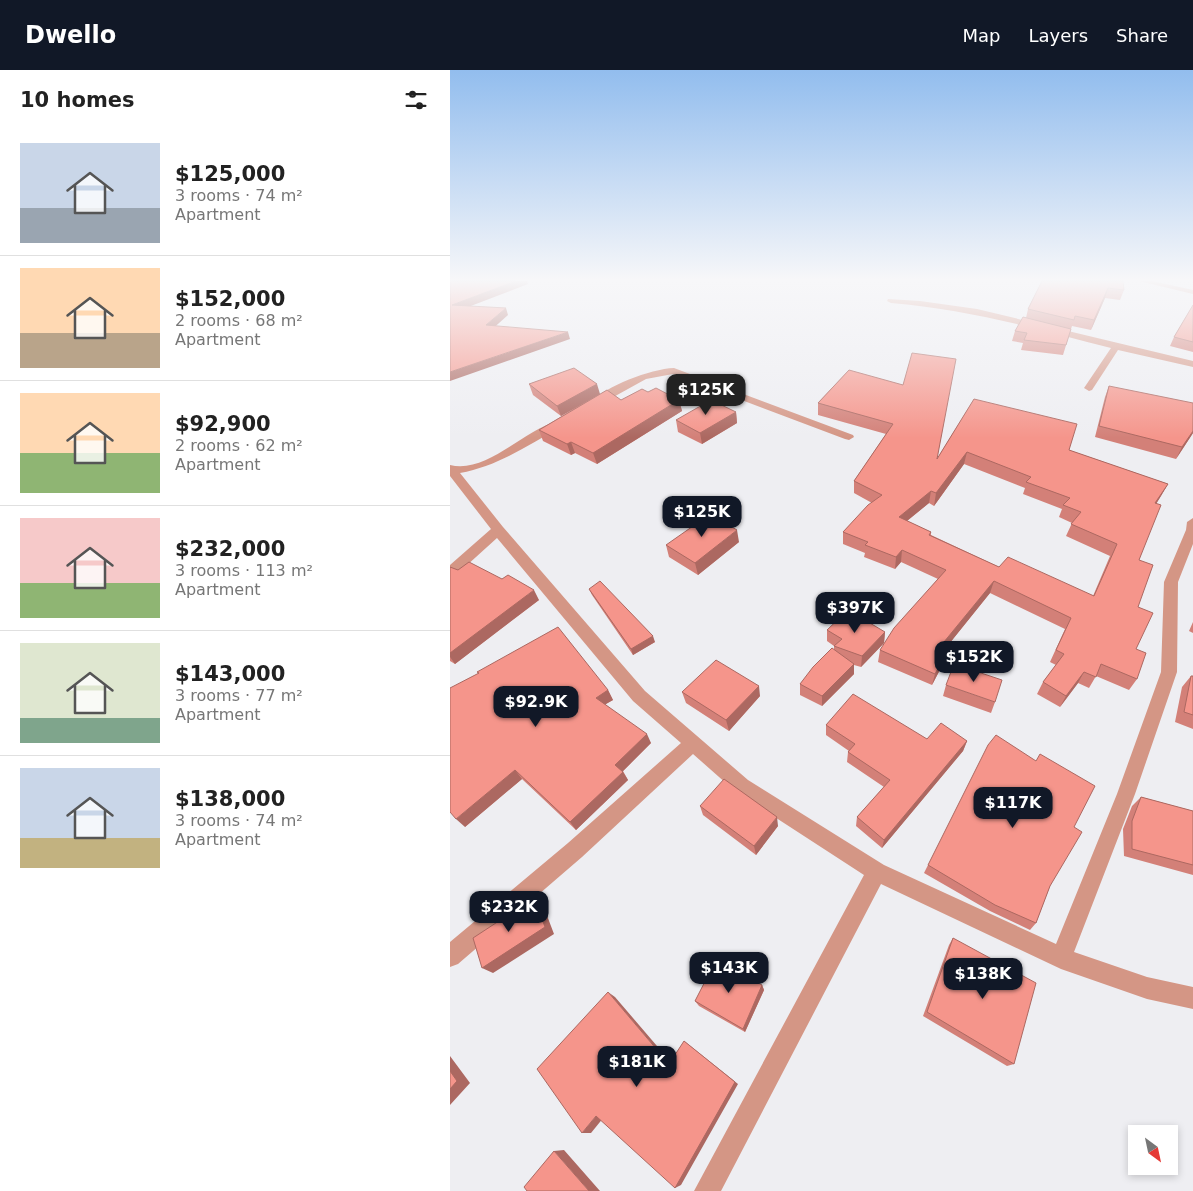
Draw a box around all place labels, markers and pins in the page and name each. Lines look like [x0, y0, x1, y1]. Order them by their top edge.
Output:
pin: $125K [671, 374, 741, 416]
pin: $125K [667, 496, 737, 538]
pin: $397K [820, 592, 890, 634]
pin: $152K [939, 640, 1009, 683]
pin: $92.9K [495, 686, 577, 728]
pin: $117K [978, 786, 1048, 829]
pin: $232K [474, 890, 544, 933]
pin: $143K [694, 952, 764, 994]
pin: $138K [948, 958, 1018, 1000]
pin: $181K [602, 1046, 672, 1088]

